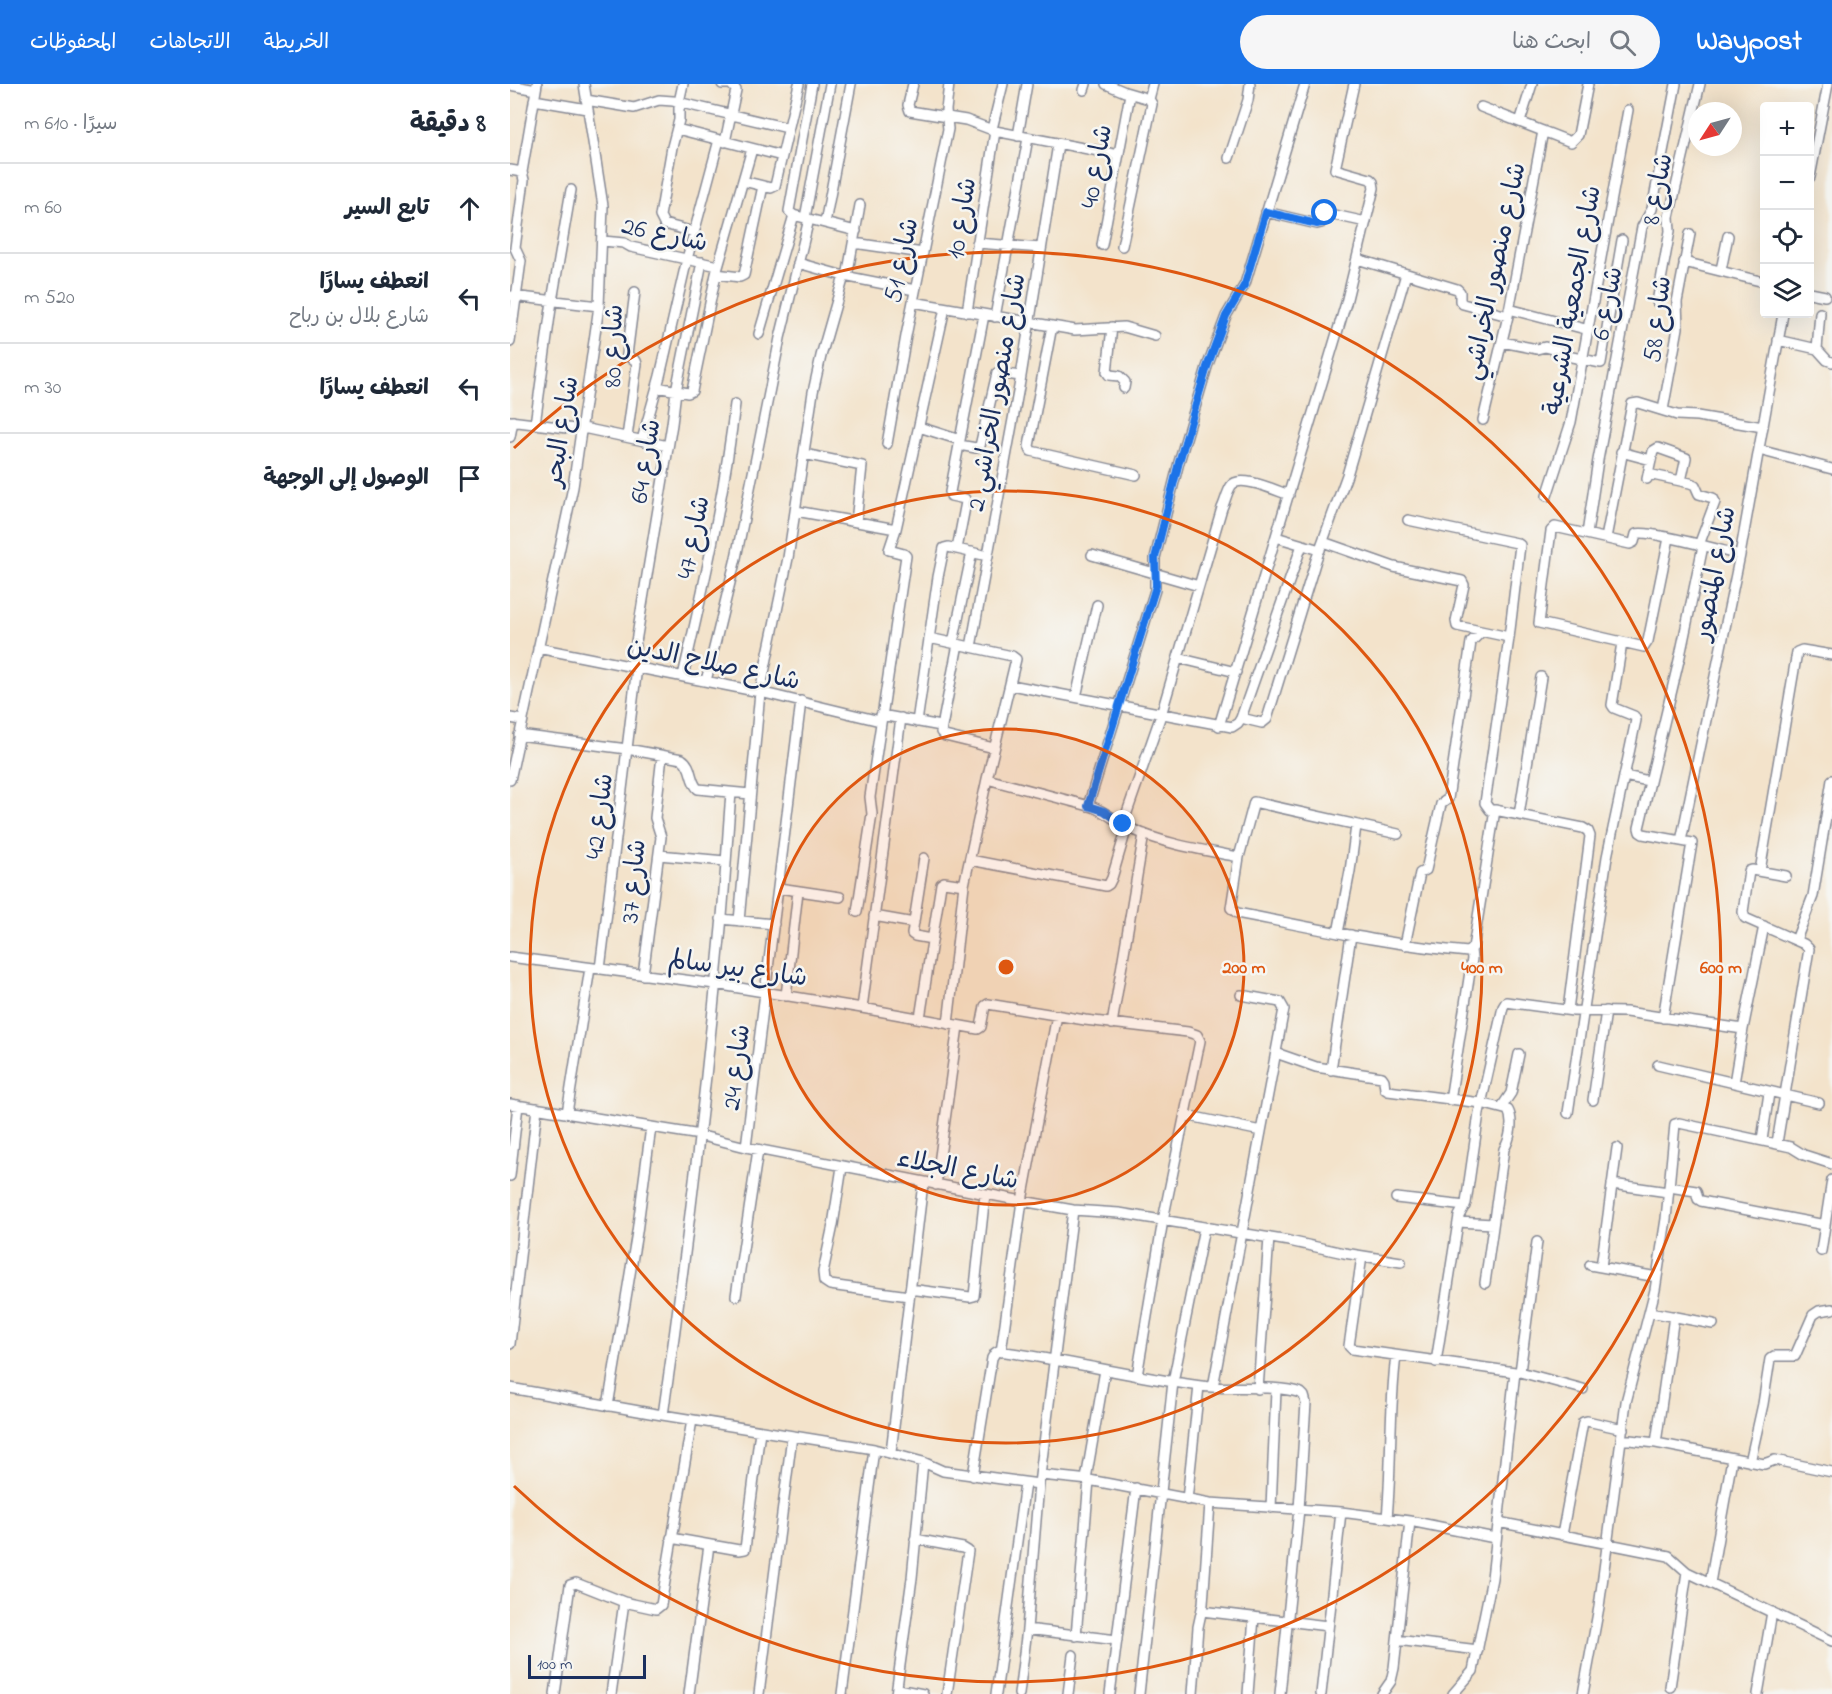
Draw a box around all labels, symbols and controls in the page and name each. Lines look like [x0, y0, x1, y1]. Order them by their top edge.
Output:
search box [1240, 15, 1660, 69]
text: Waypost [1696, 22, 1802, 63]
icon: search [1606, 26, 1639, 59]
text: ابحث هنا [1512, 27, 1591, 59]
text: المحفوظات [30, 28, 116, 58]
text: الاتجاهات [149, 28, 231, 58]
text: الخريطة [264, 28, 329, 58]
north arrow [1688, 102, 1742, 156]
map controls [1760, 102, 1814, 318]
button: + [1760, 102, 1814, 156]
text: 8 دقيقة [410, 106, 486, 144]
text: سيرًا · 610 m [24, 110, 117, 139]
street label: شارع 40 [1072, 122, 1124, 212]
street label: شارع 8 [1633, 150, 1685, 229]
button: − [1760, 156, 1814, 210]
street label: شارع منصور الخراشي [1454, 159, 1539, 384]
street label: شارع 10 [938, 175, 988, 262]
street label: شارع الجمعية الشرعية [1535, 183, 1613, 418]
icon: ahead [453, 192, 486, 225]
text: تابع السير [345, 193, 429, 225]
text: 60 m [24, 194, 62, 223]
route start [1311, 199, 1337, 225]
street label: شارع 26 [618, 208, 711, 264]
button: locate [1760, 210, 1814, 264]
street label: شارع 51 [875, 215, 930, 307]
street label: شارع 6 [1583, 264, 1635, 344]
button: layers [1760, 264, 1814, 318]
text: انعطف يسارًا [320, 267, 429, 299]
street label: شارع منصور الخراشي 2 [958, 270, 1039, 515]
street label: شارع 58 [1635, 274, 1683, 365]
icon: left [453, 282, 486, 315]
text: 520 m [24, 284, 75, 313]
text: شارع بلال بن رباح [289, 303, 429, 332]
street label: شارع 80 [595, 304, 635, 388]
icon: left [453, 372, 486, 405]
text: انعطف يسارًا [320, 373, 429, 405]
text: 30 m [24, 374, 61, 403]
street label: شارع البحر [535, 374, 590, 491]
street label: شارع 64 [622, 417, 672, 506]
icon: arrive [453, 462, 486, 495]
text: الوصول إلى الوجهة [263, 463, 429, 495]
street label: شارع 47 [668, 493, 722, 583]
street label: شارع المنصور [1684, 503, 1748, 646]
street label: شارع صلاح الدين [623, 628, 803, 702]
street label: شارع 42 [577, 771, 625, 862]
route end [1109, 810, 1135, 836]
street label: شارع 37 [612, 838, 658, 925]
street label: شارع بير سالم [665, 941, 810, 999]
text: 200 m [1222, 956, 1266, 982]
text: 400 m [1461, 956, 1503, 982]
text: 600 m [1700, 956, 1742, 982]
centre of rings [996, 957, 1016, 977]
street label: شارع 24 [714, 1022, 762, 1113]
street label: شارع الجلاء [893, 1141, 1022, 1201]
scale bar [528, 1652, 646, 1680]
text: 100 m [537, 1653, 572, 1677]

